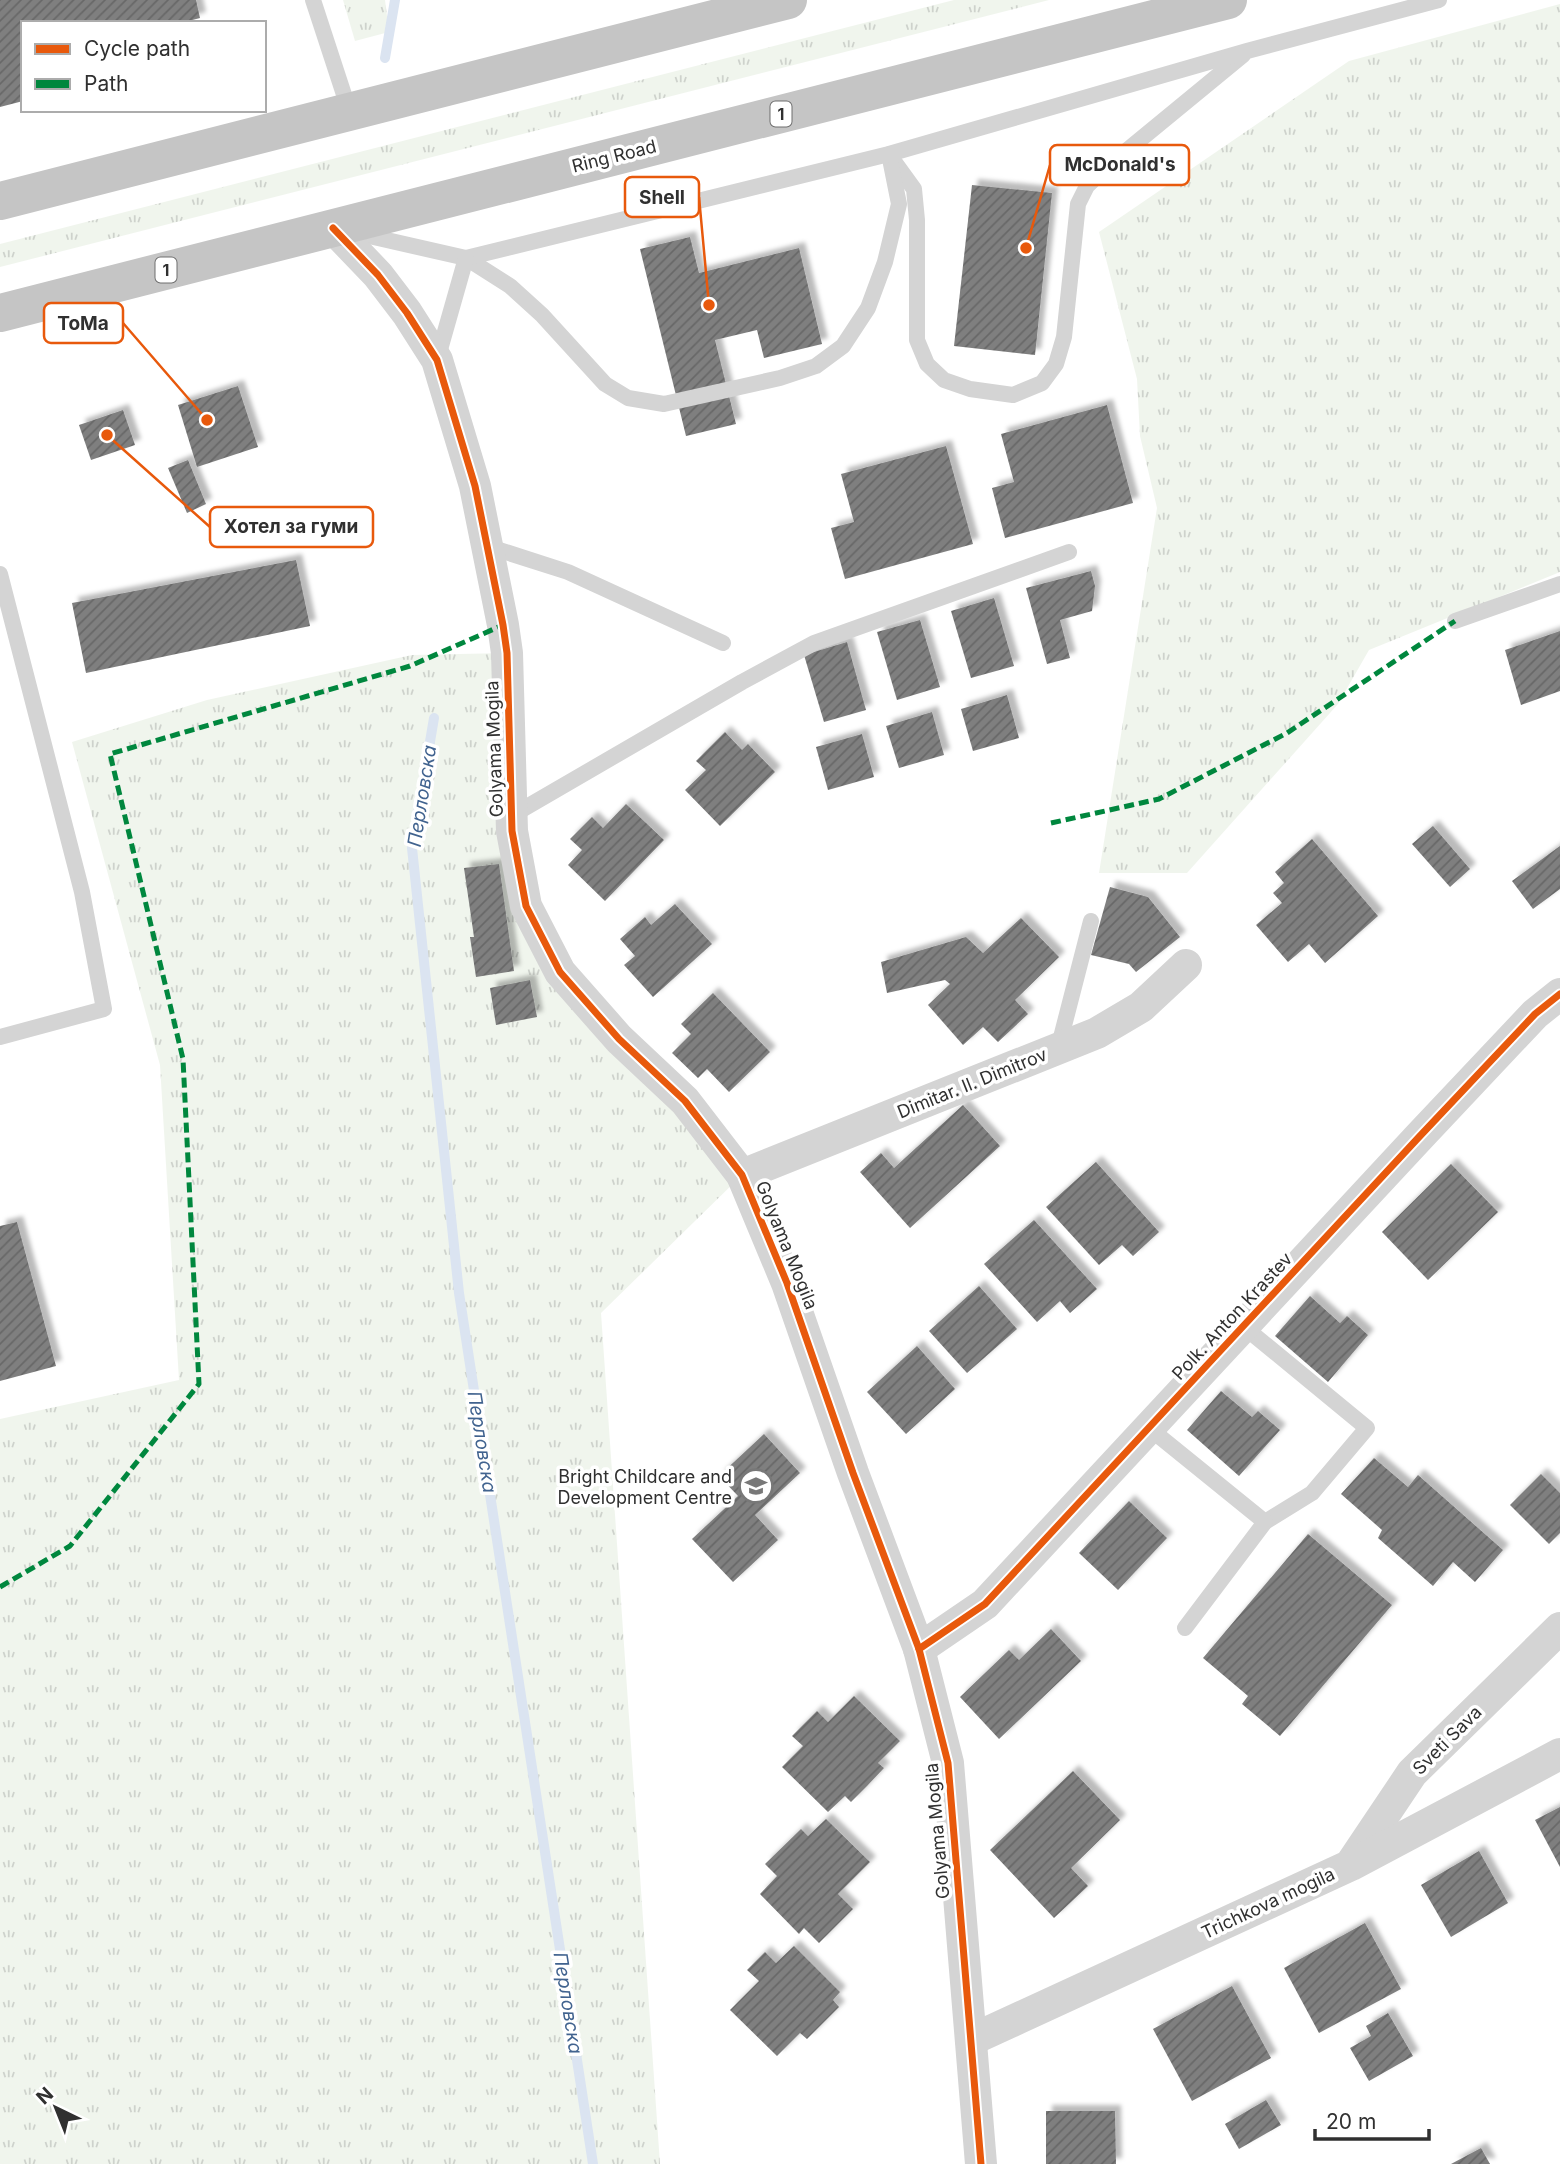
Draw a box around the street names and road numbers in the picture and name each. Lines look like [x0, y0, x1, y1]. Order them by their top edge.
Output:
road number: 1 [770, 102, 792, 126]
street label: Ring Road [570, 135, 658, 177]
road number: 1 [156, 258, 176, 282]
street label: Golyama Mogila [481, 680, 507, 818]
street label: Dimitar. Il. Dimitrov [894, 1043, 1050, 1123]
street label: Golyama Mogila [752, 1178, 822, 1312]
street label: Polk. Anton Krastev [1168, 1248, 1296, 1384]
street label: Sveti Sava [1408, 1701, 1486, 1779]
street label: Golyama Mogila [921, 1762, 953, 1900]
street label: Trichkova mogila [1198, 1863, 1338, 1943]

